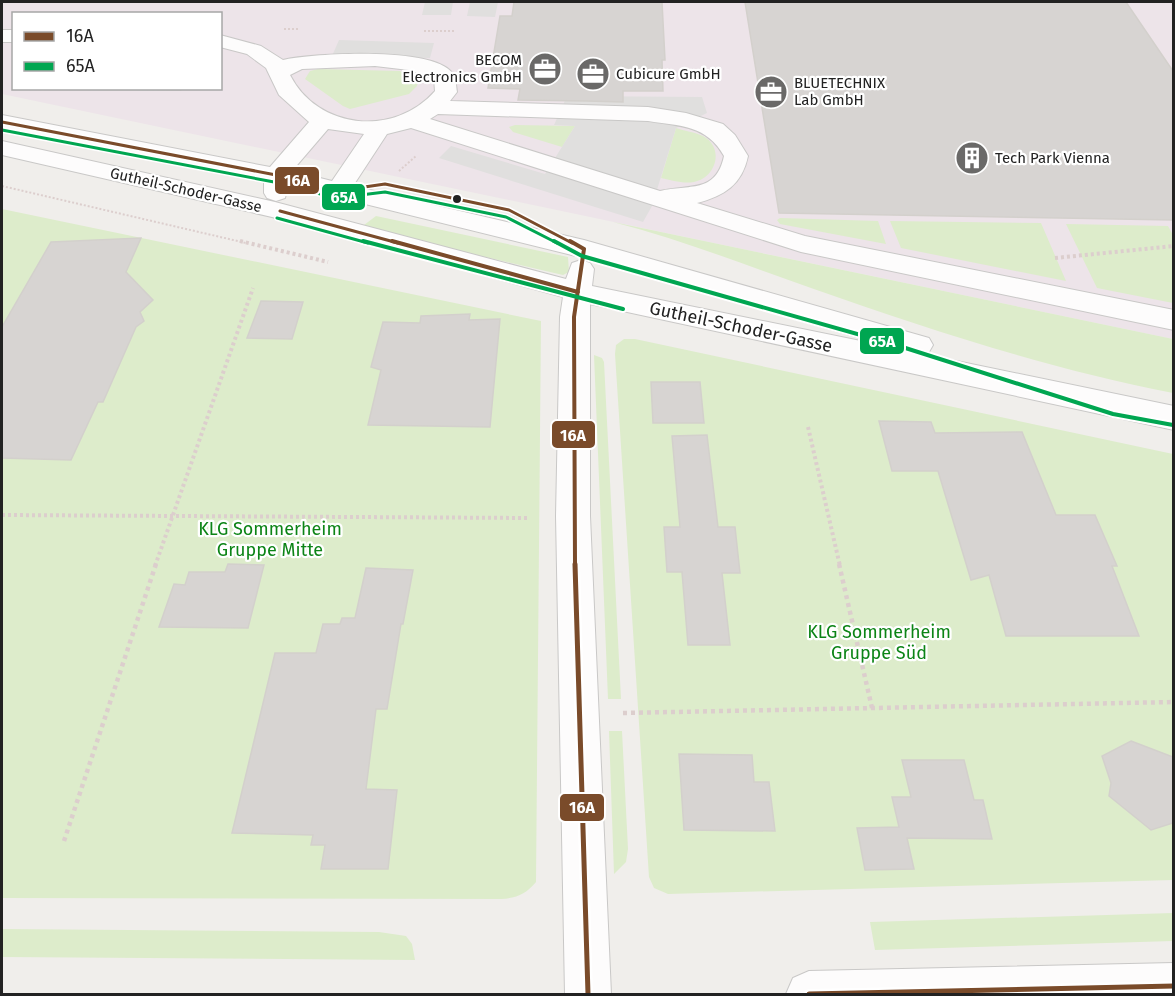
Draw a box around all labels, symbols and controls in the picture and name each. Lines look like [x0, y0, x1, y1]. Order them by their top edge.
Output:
legend [12, 12, 222, 90]
text: 16A [66, 25, 94, 47]
place label: BECOM Electronics GmbH [402, 51, 522, 86]
office icon: BECOM Electronics GmbH [527, 51, 563, 87]
text: 65A [66, 55, 96, 77]
office icon: Cubicure GmbH [575, 56, 611, 92]
place label: Cubicure GmbH [616, 65, 721, 83]
office icon: BLUETECHNIX Lab GmbH [753, 74, 789, 110]
place label: BLUETECHNIX Lab GmbH [794, 74, 886, 109]
building icon: Tech Park Vienna [954, 140, 990, 176]
place label: Tech Park Vienna [995, 149, 1110, 167]
street label: Gutheil-Schoder-Gasse [108, 164, 264, 216]
line badge: 16A [274, 166, 320, 195]
text: 16A [284, 171, 311, 190]
line badge: 65A [321, 183, 366, 211]
text: 65A [331, 188, 358, 207]
unlabelled marker [451, 193, 463, 205]
street label: Gutheil-Schoder-Gasse [648, 297, 834, 357]
line badge: 65A [859, 327, 905, 355]
text: 65A [869, 332, 896, 351]
line badge: 16A [551, 420, 596, 449]
text: 16A [560, 426, 587, 445]
park label: KLG Sommerheim Gruppe Mitte [198, 518, 342, 561]
park label: KLG Sommerheim Gruppe Süd [807, 621, 951, 664]
line badge: 16A [559, 793, 605, 822]
text: 16A [569, 798, 596, 817]

